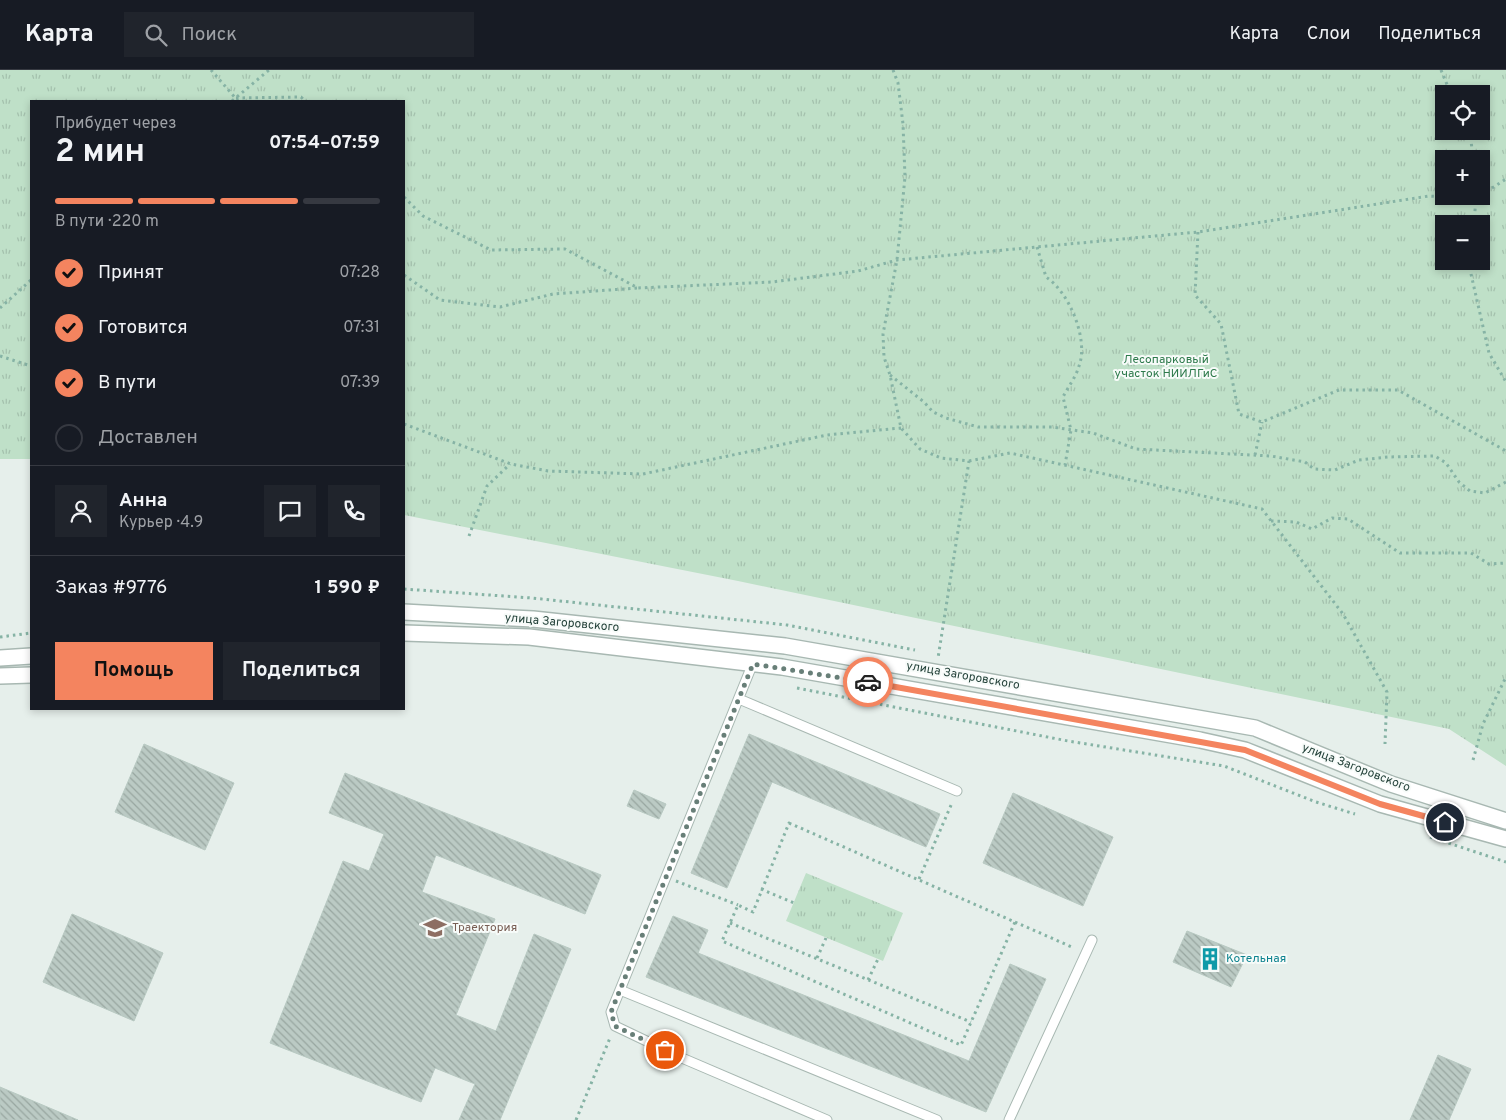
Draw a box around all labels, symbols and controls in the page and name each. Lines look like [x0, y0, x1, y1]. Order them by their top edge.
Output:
search box [124, 12, 474, 57]
text: Карта [25, 20, 94, 50]
icon: search [142, 21, 170, 49]
text: Поиск [182, 23, 237, 47]
text: Карта [1229, 23, 1279, 46]
text: Слои [1307, 23, 1350, 46]
text: Поделиться [1378, 23, 1481, 46]
map controls [1435, 85, 1490, 270]
button: locate [1435, 85, 1490, 140]
text: Прибудет через [55, 114, 177, 134]
text: 07:54–07:59 [269, 131, 380, 155]
text: 2 мин [55, 133, 145, 173]
button: + [1435, 150, 1490, 205]
text: В пути · 220 m [55, 212, 159, 232]
button: − [1435, 215, 1490, 270]
icon: check [55, 259, 83, 287]
text: Принят [98, 261, 164, 285]
text: 07:28 [339, 263, 380, 283]
icon: check [55, 314, 83, 342]
text: Готовится [98, 316, 188, 340]
text: 07:31 [343, 318, 380, 338]
park label: Лесопарковый участок НИИЛГиС [1114, 352, 1218, 382]
icon: check [55, 369, 83, 397]
text: В пути [98, 371, 156, 395]
text: 07:39 [340, 373, 380, 393]
text: Доставлен [98, 426, 198, 450]
button: person [55, 485, 107, 537]
button: chat [264, 485, 316, 537]
button: phone [328, 485, 380, 537]
text: Анна [119, 489, 167, 513]
text: Курьер · 4.9 [119, 513, 203, 533]
text: Заказ #9776 [55, 576, 167, 600]
text: 1 590 ₽ [315, 576, 380, 600]
street label: улица Загоровского [504, 610, 620, 636]
button: Помощь [55, 642, 213, 700]
button: Поделиться [223, 642, 380, 700]
courier [843, 657, 893, 707]
street label: улица Загоровского [905, 658, 1021, 694]
icon: car [854, 668, 882, 696]
street label: улица Загоровского [1299, 740, 1413, 796]
pin [1424, 801, 1466, 843]
icon: home [1431, 808, 1459, 836]
school or university icon: Траектория [422, 915, 448, 941]
place label: Траектория [452, 920, 517, 936]
building icon: Котельная [1197, 946, 1223, 972]
place label: Котельная [1226, 951, 1286, 967]
pin [644, 1029, 686, 1071]
icon: bag [651, 1036, 679, 1064]

